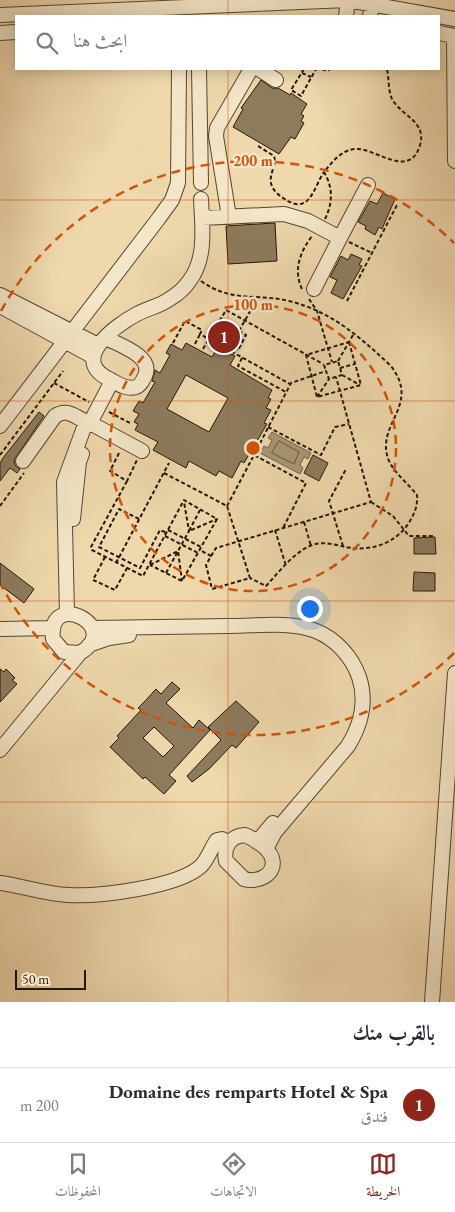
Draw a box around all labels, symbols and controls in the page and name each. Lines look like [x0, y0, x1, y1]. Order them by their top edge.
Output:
search box [15, 15, 440, 70]
text: ابحث هنا [73, 28, 127, 53]
icon: search [33, 29, 61, 57]
text: 200 m [233, 151, 273, 170]
text: 100 m [233, 295, 273, 314]
pin: 1 [208, 318, 240, 356]
centre of rings [244, 439, 262, 457]
your location [297, 596, 323, 622]
scale bar [15, 967, 86, 990]
text: 50 m [22, 970, 49, 988]
text: بالقرب منك [352, 1019, 435, 1046]
text: Domaine des remparts Hotel & Spa [109, 1079, 388, 1104]
text: 200 m [20, 1095, 59, 1116]
text: 1 [415, 1095, 423, 1116]
text: فندق [361, 1106, 388, 1127]
tab: المحفوظات [55, 1150, 101, 1205]
tab: الاتجاهات [210, 1150, 257, 1205]
tab: الخريطة [366, 1150, 400, 1205]

